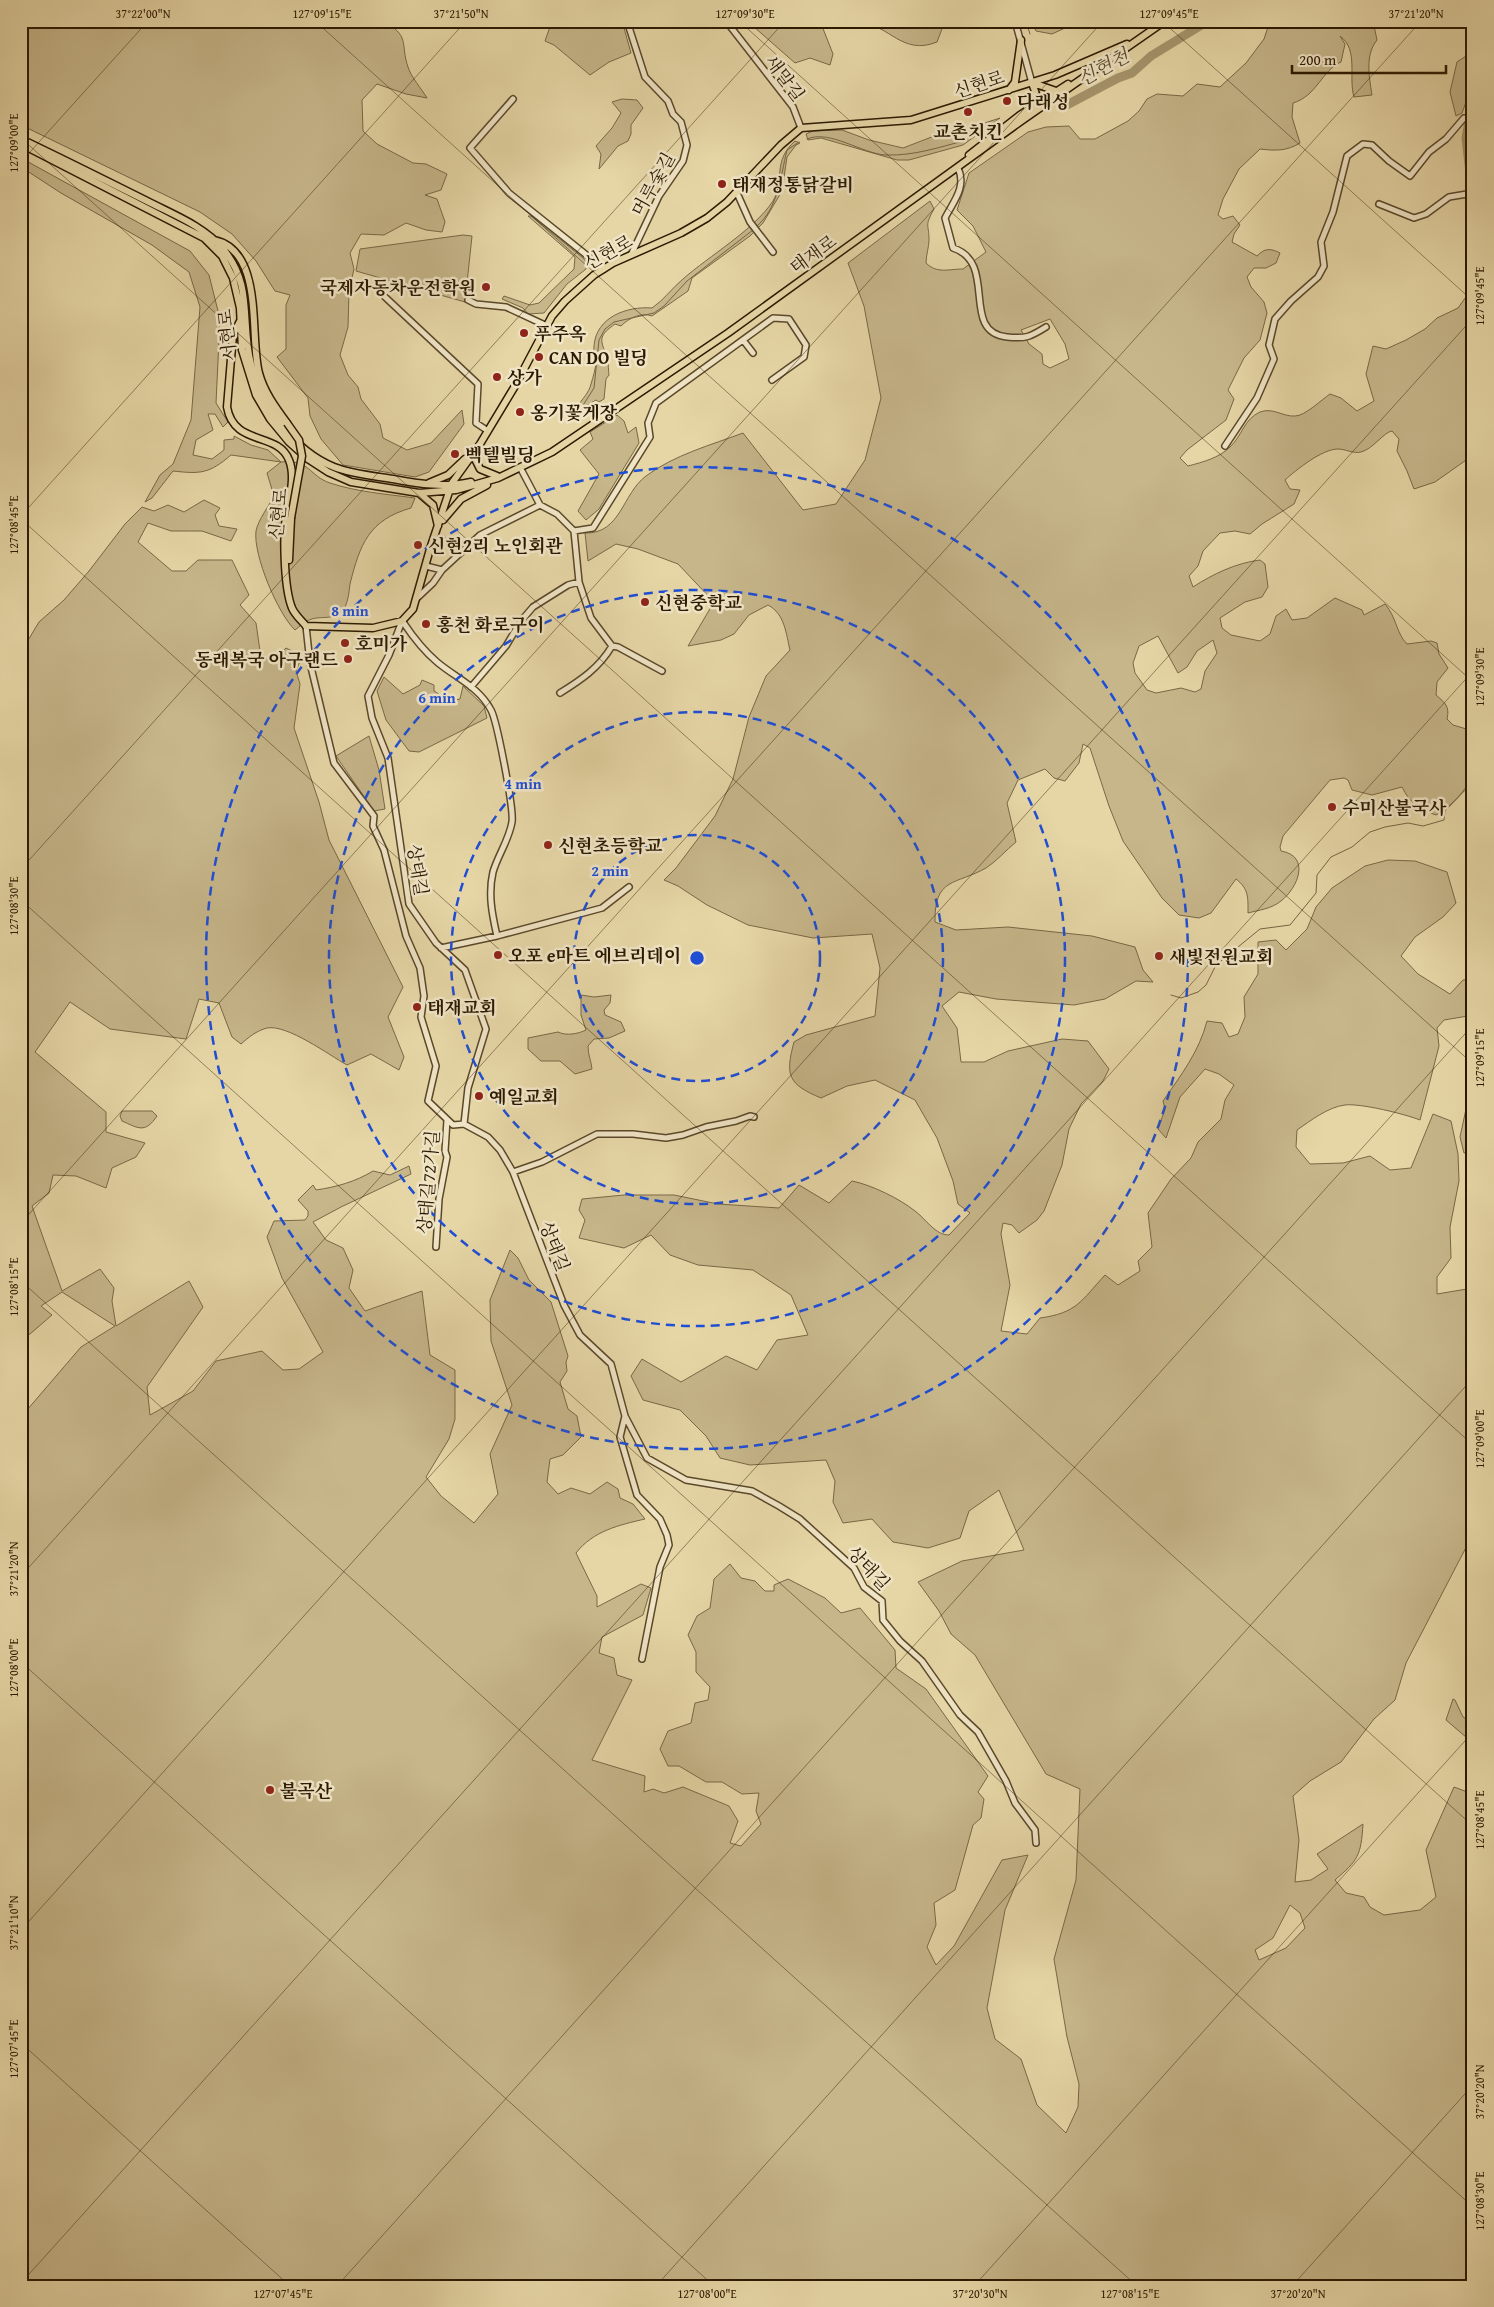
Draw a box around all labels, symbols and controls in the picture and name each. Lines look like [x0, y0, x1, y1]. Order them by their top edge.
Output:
text: 37°22'00"N [115, 5, 171, 22]
text: 127°09'15"E [292, 5, 352, 22]
text: 37°21'50"N [433, 5, 489, 22]
text: 127°09'30"E [715, 5, 775, 22]
text: 127°09'45"E [1139, 5, 1199, 22]
text: 37°21'20"N [1388, 5, 1444, 22]
water label: 신현천 [1072, 41, 1135, 93]
scale bar [1292, 42, 1445, 74]
street label: 새말길 [759, 49, 811, 107]
text: 200 m [1299, 49, 1337, 70]
street label: 신현로 [950, 63, 1008, 105]
place label: 다래성 [1017, 88, 1069, 115]
marker: 다래성 [1001, 95, 1013, 107]
marker: 교촌치킨 [962, 106, 974, 118]
text: 127°09'00"E [5, 113, 22, 173]
place label: 교촌치킨 [933, 118, 1003, 145]
street label: 머루숯길 [624, 147, 682, 221]
place label: 태재정통닭갈비 [732, 171, 854, 198]
marker: 태재정통닭갈비 [716, 178, 728, 190]
street label: 신현로 [579, 228, 637, 276]
street label: 태재로 [784, 228, 842, 280]
text: 127°09'45"E [1471, 266, 1488, 326]
place label: 국제자동차운전학원 [320, 274, 476, 301]
marker: 국제자동차운전학원 [480, 281, 492, 293]
street label: 서현로 [211, 308, 243, 362]
place label: 푸주옥 [534, 320, 587, 347]
marker: 푸주옥 [518, 327, 530, 339]
place label: CAN DO 빌딩 [549, 344, 648, 371]
marker: CAN DO 빌딩 [533, 351, 545, 363]
place label: 상가 [507, 364, 542, 391]
marker: 상가 [491, 371, 503, 383]
place label: 옹기꽃게장 [530, 399, 618, 426]
marker: 옹기꽃게장 [514, 406, 526, 418]
place label: 벡텔빌딩 [465, 441, 535, 468]
marker: 벡텔빌딩 [449, 448, 461, 460]
street label: 신현로 [262, 487, 294, 541]
text: 127°08'45"E [5, 495, 22, 555]
place label: 신현2리 노인회관 [428, 532, 564, 559]
marker: 신현2리 노인회관 [412, 539, 424, 551]
place label: 신현중학교 [655, 589, 743, 616]
marker: 신현중학교 [639, 596, 651, 608]
text: 8 min [331, 600, 369, 621]
place label: 홍천 화로구이 [436, 611, 544, 638]
marker: 홍천 화로구이 [420, 618, 432, 630]
place label: 호미가 [355, 630, 408, 657]
marker: 호미가 [339, 637, 351, 649]
place label: 동래복국 아구랜드 [195, 646, 339, 673]
text: 127°09'30"E [1471, 647, 1488, 707]
marker: 동래복국 아구랜드 [342, 653, 354, 665]
text: 6 min [418, 687, 456, 708]
text: 4 min [504, 773, 542, 794]
place label: 수미산불국사 [1342, 794, 1447, 821]
marker: 수미산불국사 [1326, 801, 1338, 813]
place label: 신현초등학교 [558, 832, 663, 859]
marker: 신현초등학교 [542, 839, 554, 851]
street label: 상태길 [401, 842, 435, 898]
text: 2 min [591, 860, 629, 881]
text: 127°08'30"E [5, 876, 22, 936]
place label: 오포 e마트 에브리데이 [508, 942, 681, 969]
place label: 새빛전원교회 [1169, 943, 1273, 970]
marker: 오포 e마트 에브리데이 [492, 949, 504, 961]
centre of rings [688, 949, 706, 967]
marker: 새빛전원교회 [1153, 950, 1165, 962]
place label: 태재교회 [427, 994, 497, 1021]
marker: 태재교회 [411, 1001, 423, 1013]
text: 127°09'15"E [1471, 1028, 1488, 1088]
place label: 예일교회 [489, 1083, 559, 1110]
marker: 예일교회 [473, 1090, 485, 1102]
street label: 상태길72가길 [410, 1129, 446, 1235]
street label: 상태길 [533, 1217, 577, 1275]
text: 127°08'15"E [5, 1257, 22, 1317]
text: 127°09'00"E [1471, 1409, 1488, 1469]
street label: 상태길 [841, 1540, 897, 1596]
text: 37°21'20"N [5, 1541, 22, 1597]
text: 127°08'00"E [5, 1638, 22, 1698]
place label: 불곡산 [280, 1777, 333, 1804]
marker: 불곡산 [264, 1784, 276, 1796]
text: 127°08'45"E [1471, 1790, 1488, 1850]
text: 37°21'10"N [5, 1895, 22, 1951]
text: 127°07'45"E [5, 2019, 22, 2079]
text: 37°20'20"N [1471, 2064, 1488, 2120]
text: 127°08'30"E [1471, 2171, 1488, 2231]
text: 127°07'45"E [253, 2285, 313, 2302]
text: 127°08'00"E [677, 2285, 737, 2302]
text: 37°20'30"N [952, 2285, 1008, 2302]
text: 127°08'15"E [1100, 2285, 1160, 2302]
text: 37°20'20"N [1270, 2285, 1326, 2302]

